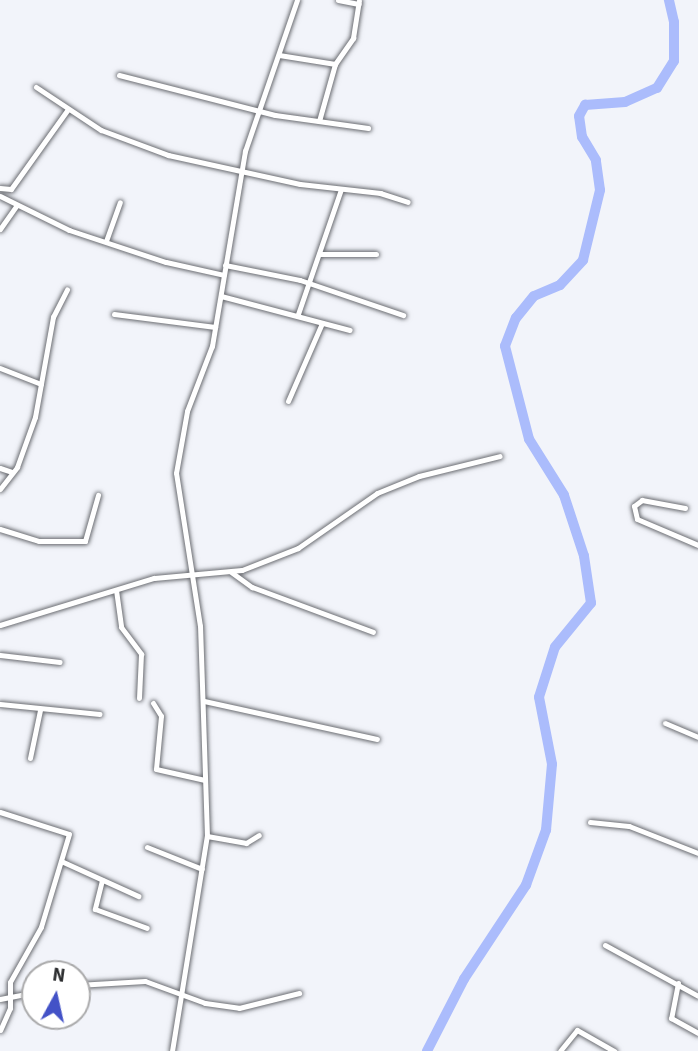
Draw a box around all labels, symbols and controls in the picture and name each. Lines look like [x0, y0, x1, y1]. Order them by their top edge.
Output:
north arrow [21, 960, 91, 1030]
text: N [51, 961, 67, 990]

